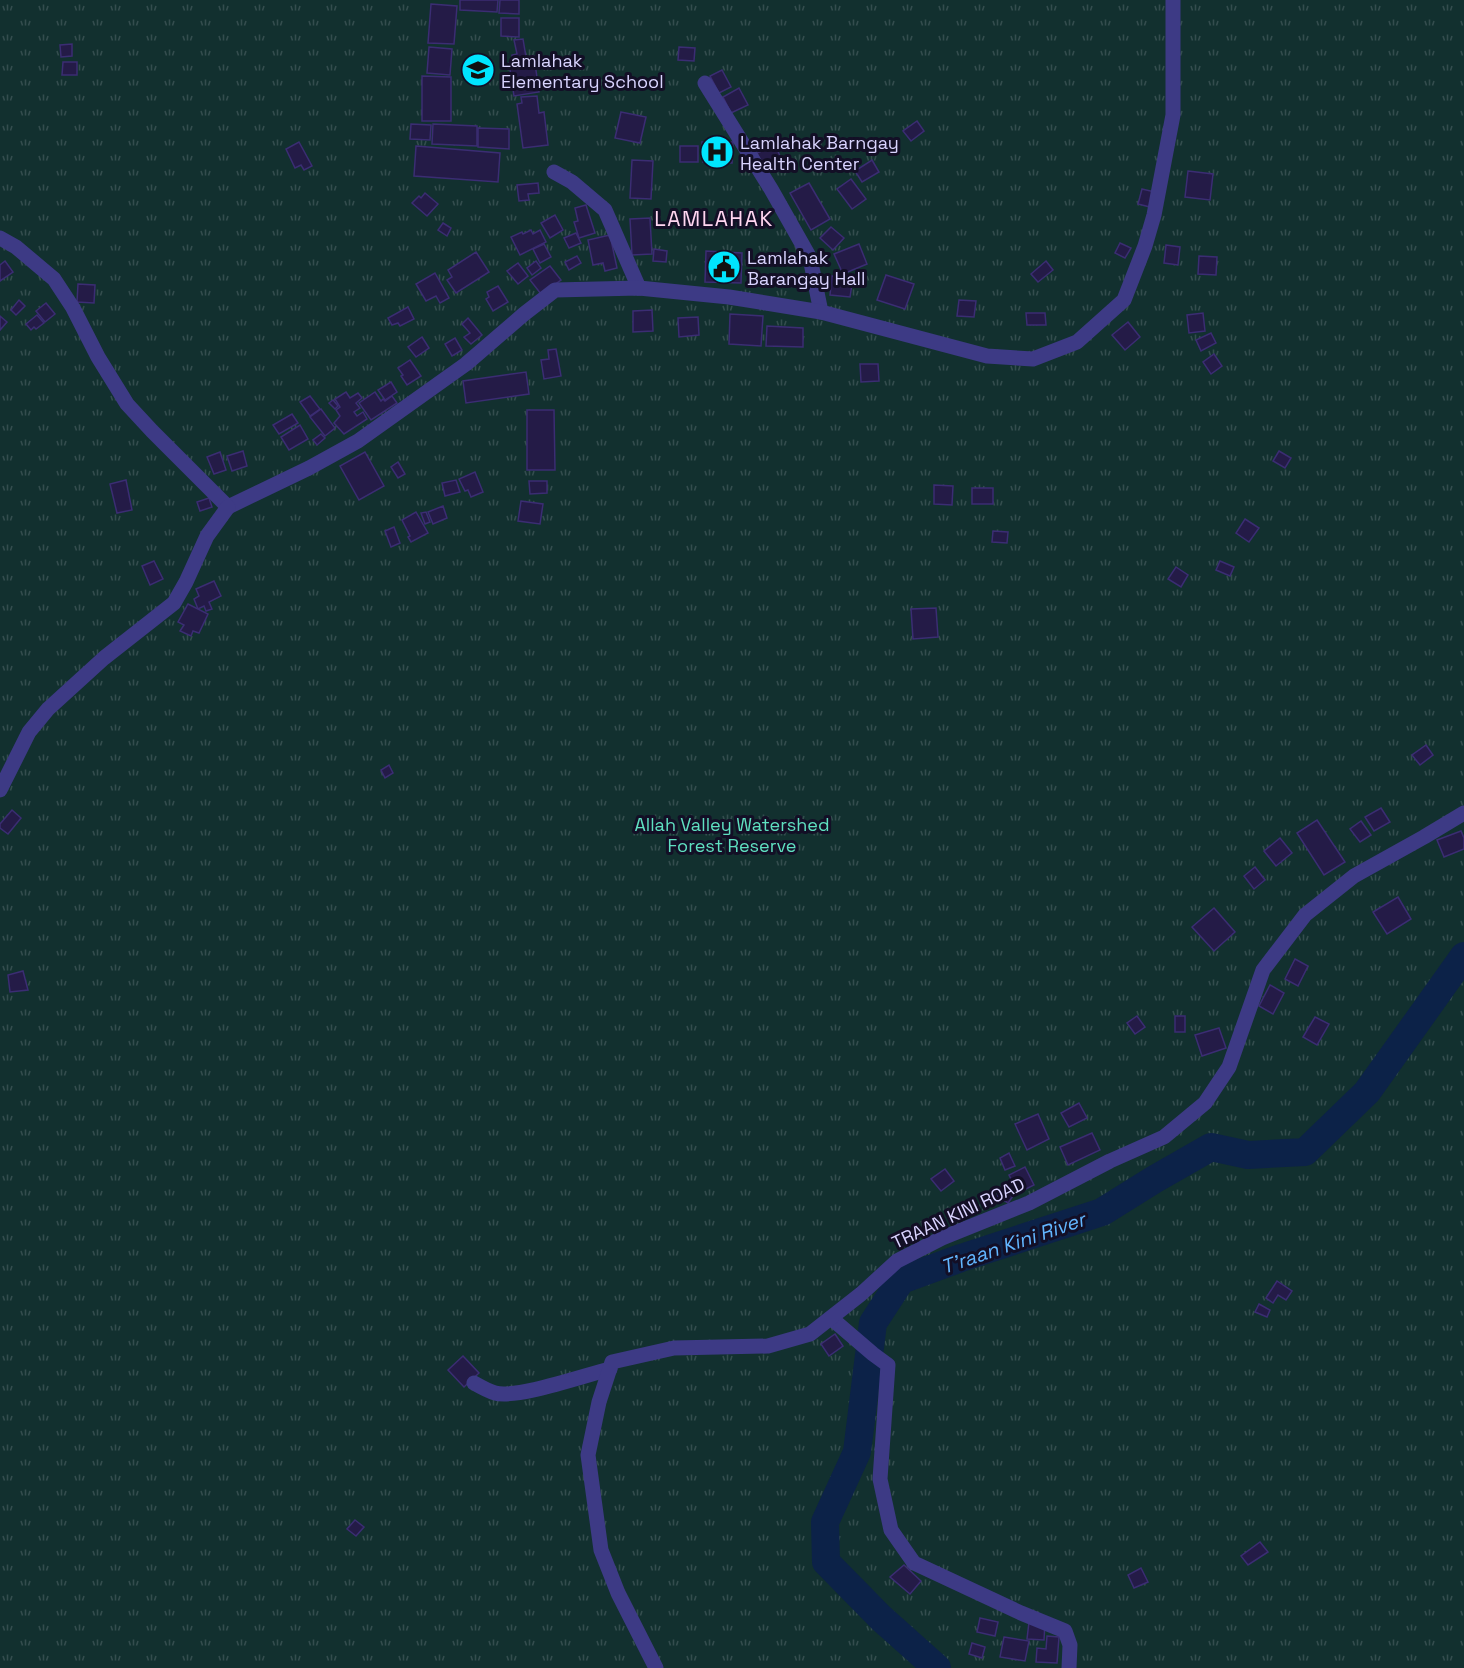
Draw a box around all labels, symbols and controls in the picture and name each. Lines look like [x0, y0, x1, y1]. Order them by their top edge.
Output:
place label: Lamlahak Elementary School [501, 49, 664, 93]
school or university icon: Lamlahak Elementary School [460, 52, 496, 88]
place label: Lamlahak Barngay Health Center [740, 131, 899, 175]
hospital icon: Lamlahak Barngay Health Center [699, 134, 735, 170]
district label: LAMLAHAK [654, 205, 774, 232]
place label: Lamlahak Barangay Hall [747, 246, 865, 290]
public building icon: Lamlahak Barangay Hall [706, 249, 742, 285]
park label: Allah Valley Watershed Forest Reserve [634, 813, 830, 857]
street label: TRAAN KINI ROAD [888, 1172, 1028, 1254]
water label: T'raan Kini River [937, 1205, 1091, 1280]

